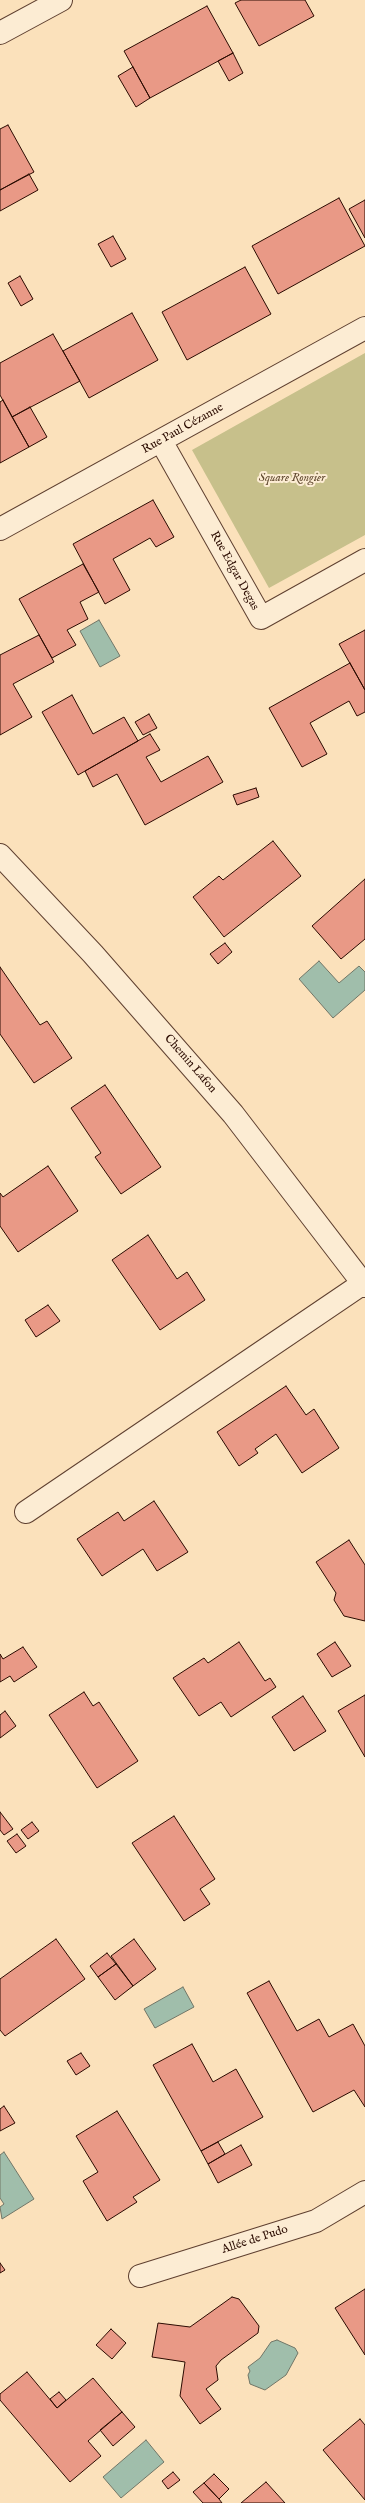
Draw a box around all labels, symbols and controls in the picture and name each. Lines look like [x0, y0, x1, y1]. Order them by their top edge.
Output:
street label: Rue Paul Cézanne [140, 401, 226, 457]
park label: Square Rongier [259, 472, 325, 486]
street label: Rue Edgar Degas [206, 529, 262, 613]
street label: Chemin Lafon [161, 1032, 219, 1096]
street label: Allée de Pudo [220, 2223, 290, 2257]

